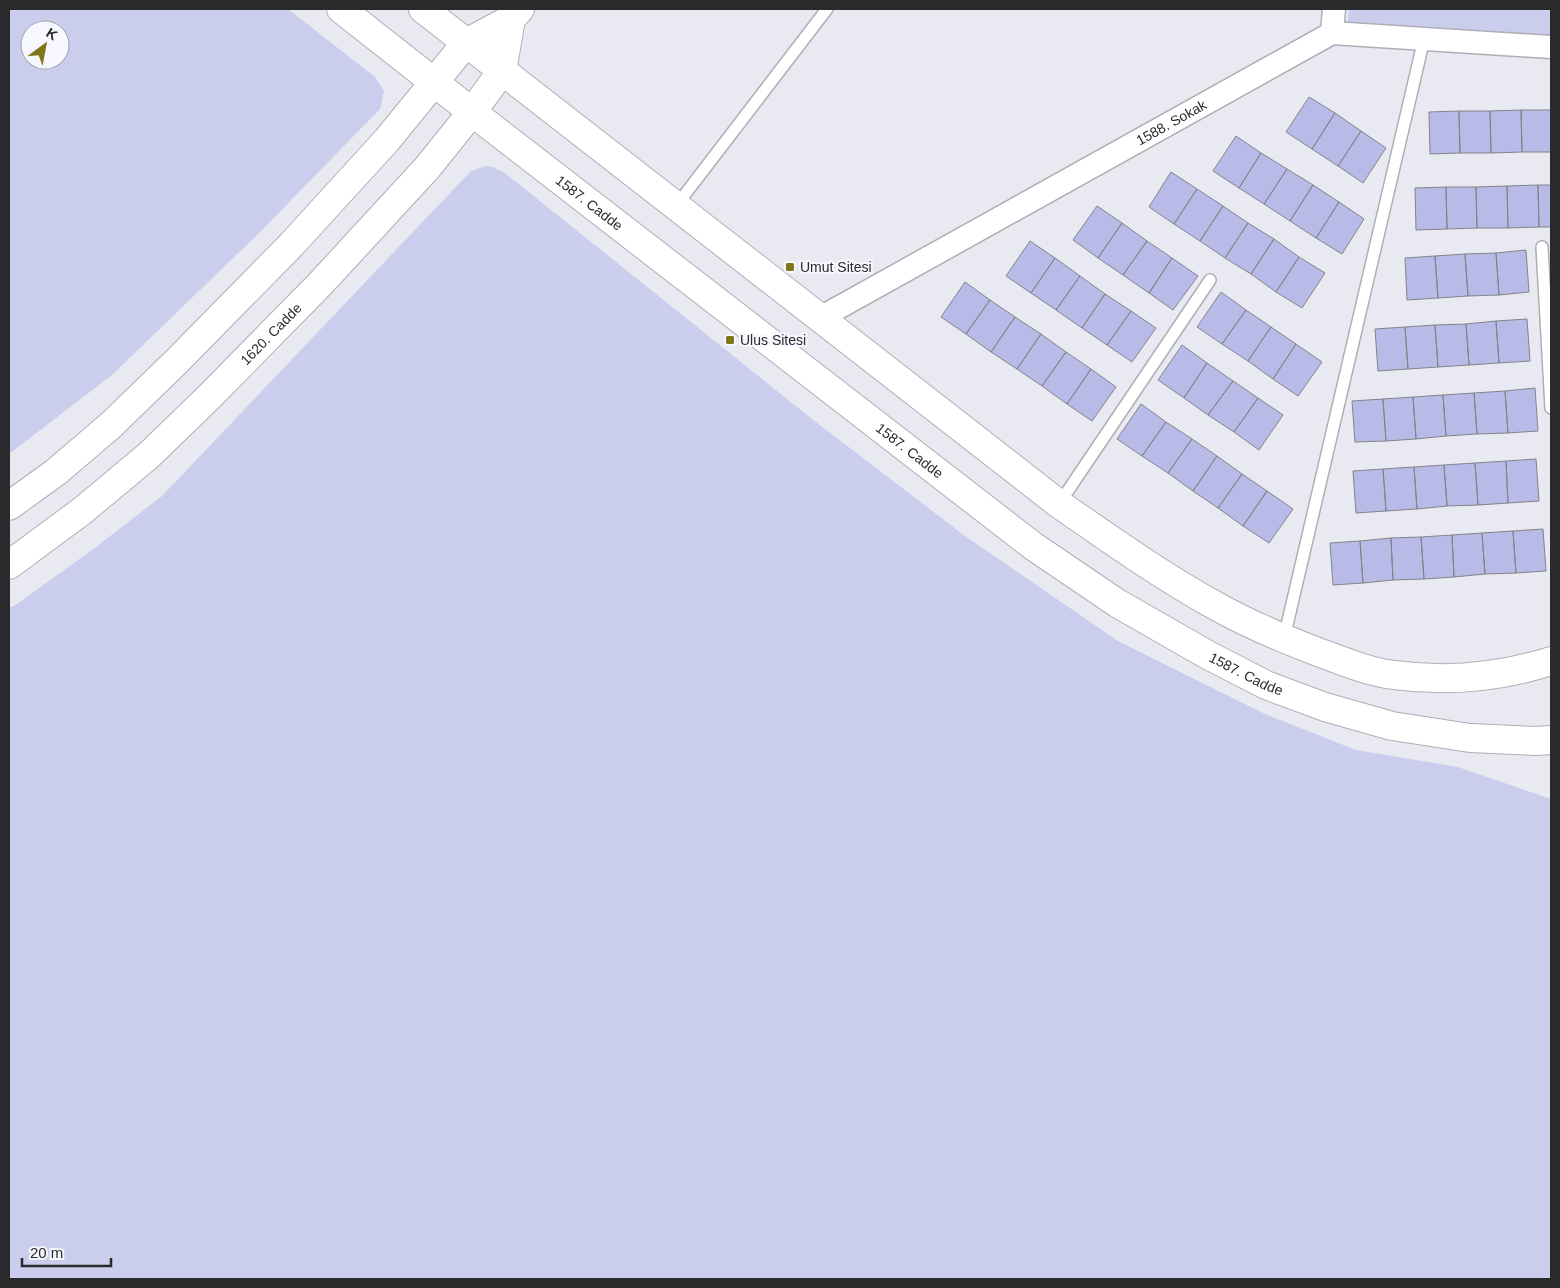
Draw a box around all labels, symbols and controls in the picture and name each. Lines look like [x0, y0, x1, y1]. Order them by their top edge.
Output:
north arrow [20, 20, 70, 70]
text: K [43, 25, 60, 43]
street label: 1588. Sokak [1133, 96, 1210, 148]
street label: 1587. Cadde [553, 172, 626, 234]
place label: Umut Sitesi [800, 259, 872, 275]
marker: Umut Sitesi [784, 261, 796, 273]
street label: 1620. Cadde [237, 300, 305, 368]
place label: Ulus Sitesi [740, 332, 806, 348]
marker: Ulus Sitesi [724, 334, 736, 346]
street label: 1587. Cadde [873, 420, 946, 482]
street label: 1587. Cadde [1207, 649, 1285, 699]
scale bar [22, 1236, 111, 1268]
text: 20 m [30, 1244, 63, 1261]

